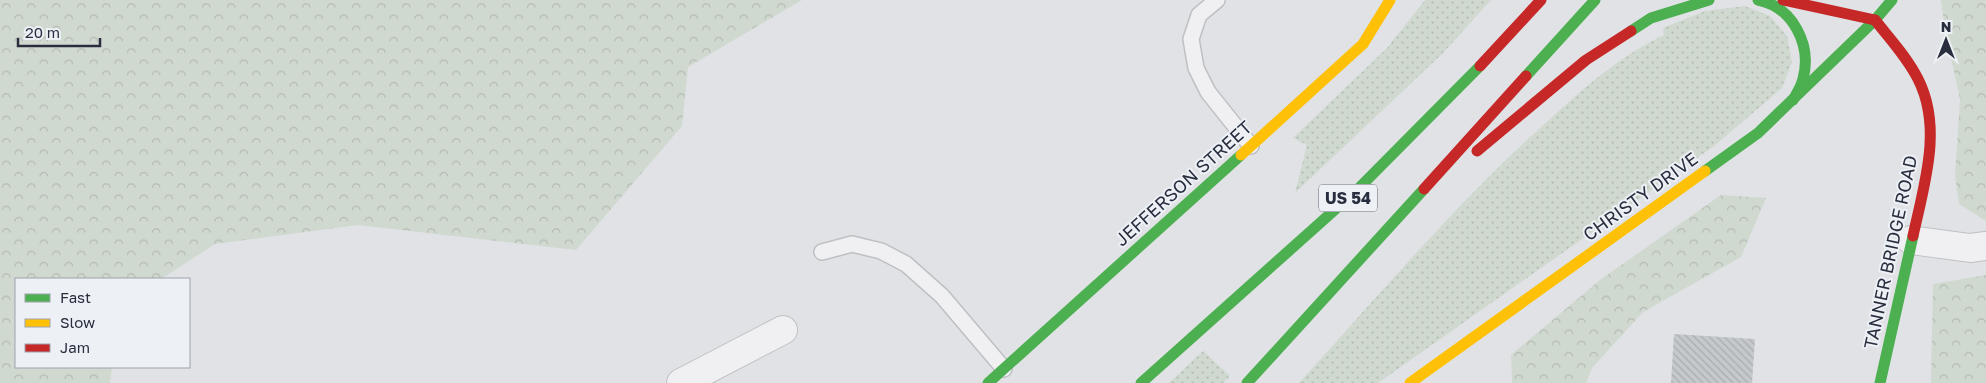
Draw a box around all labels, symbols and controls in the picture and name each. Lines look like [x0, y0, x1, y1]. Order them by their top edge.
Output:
scale bar [18, 15, 100, 47]
north arrow [1921, 15, 1971, 65]
text: N [1941, 18, 1951, 35]
text: 20 m [25, 23, 60, 41]
street label: JEFFERSON STREET [1110, 116, 1256, 250]
street label: CHRISTY DRIVE [1578, 147, 1702, 245]
street label: TANNER BRIDGE ROAD [1859, 153, 1921, 351]
road number: US 54 [1319, 184, 1377, 212]
legend [15, 278, 190, 368]
text: Fast [60, 288, 91, 306]
text: Slow [60, 313, 95, 331]
text: Jam [60, 338, 90, 356]

